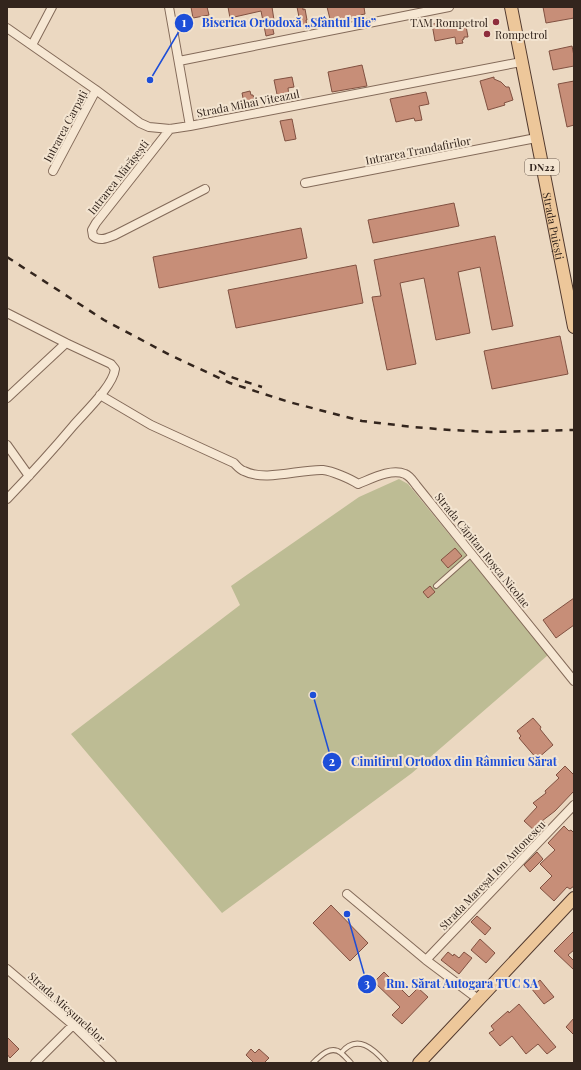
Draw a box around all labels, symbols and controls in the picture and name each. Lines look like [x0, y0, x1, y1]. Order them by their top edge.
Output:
callout: Biserica Ortodoxă „Sfântul Ilie” [174, 11, 385, 35]
text: 1 [182, 14, 187, 30]
text: Biserica Ortodoxă „Sfântul Ilie” [202, 14, 377, 30]
place label: TAM Rompetrol [410, 15, 488, 30]
marker: TAM Rompetrol [491, 17, 501, 27]
place label: Rompetrol [495, 27, 548, 42]
marker: Rompetrol [482, 29, 492, 39]
street label: Strada Mihai Viteazul [195, 86, 301, 120]
street label: Intrarea Carpați [40, 87, 90, 165]
street label: Intrarea Trandafirilor [364, 132, 472, 168]
street label: Intrarea Mărășești [84, 137, 152, 217]
road number: DN22 [525, 159, 559, 175]
street label: Strada Puiești [540, 191, 568, 261]
street label: Strada Căpitan Roșca Nicolae [432, 489, 534, 611]
callout: Cimitirul Ortodox din Râmnicu Sărat [322, 750, 565, 774]
text: 2 [329, 753, 335, 769]
text: Cimitirul Ortodox din Râmnicu Sărat [351, 753, 558, 769]
street label: Strada Mareșal Ion Antonescu [436, 817, 549, 933]
street label: Strada Micșunelelor [25, 968, 109, 1046]
callout: Rm. Sărat Autogara TUC SA [357, 972, 546, 996]
text: 3 [364, 975, 370, 991]
text: Rm. Sărat Autogara TUC SA [386, 975, 539, 991]

